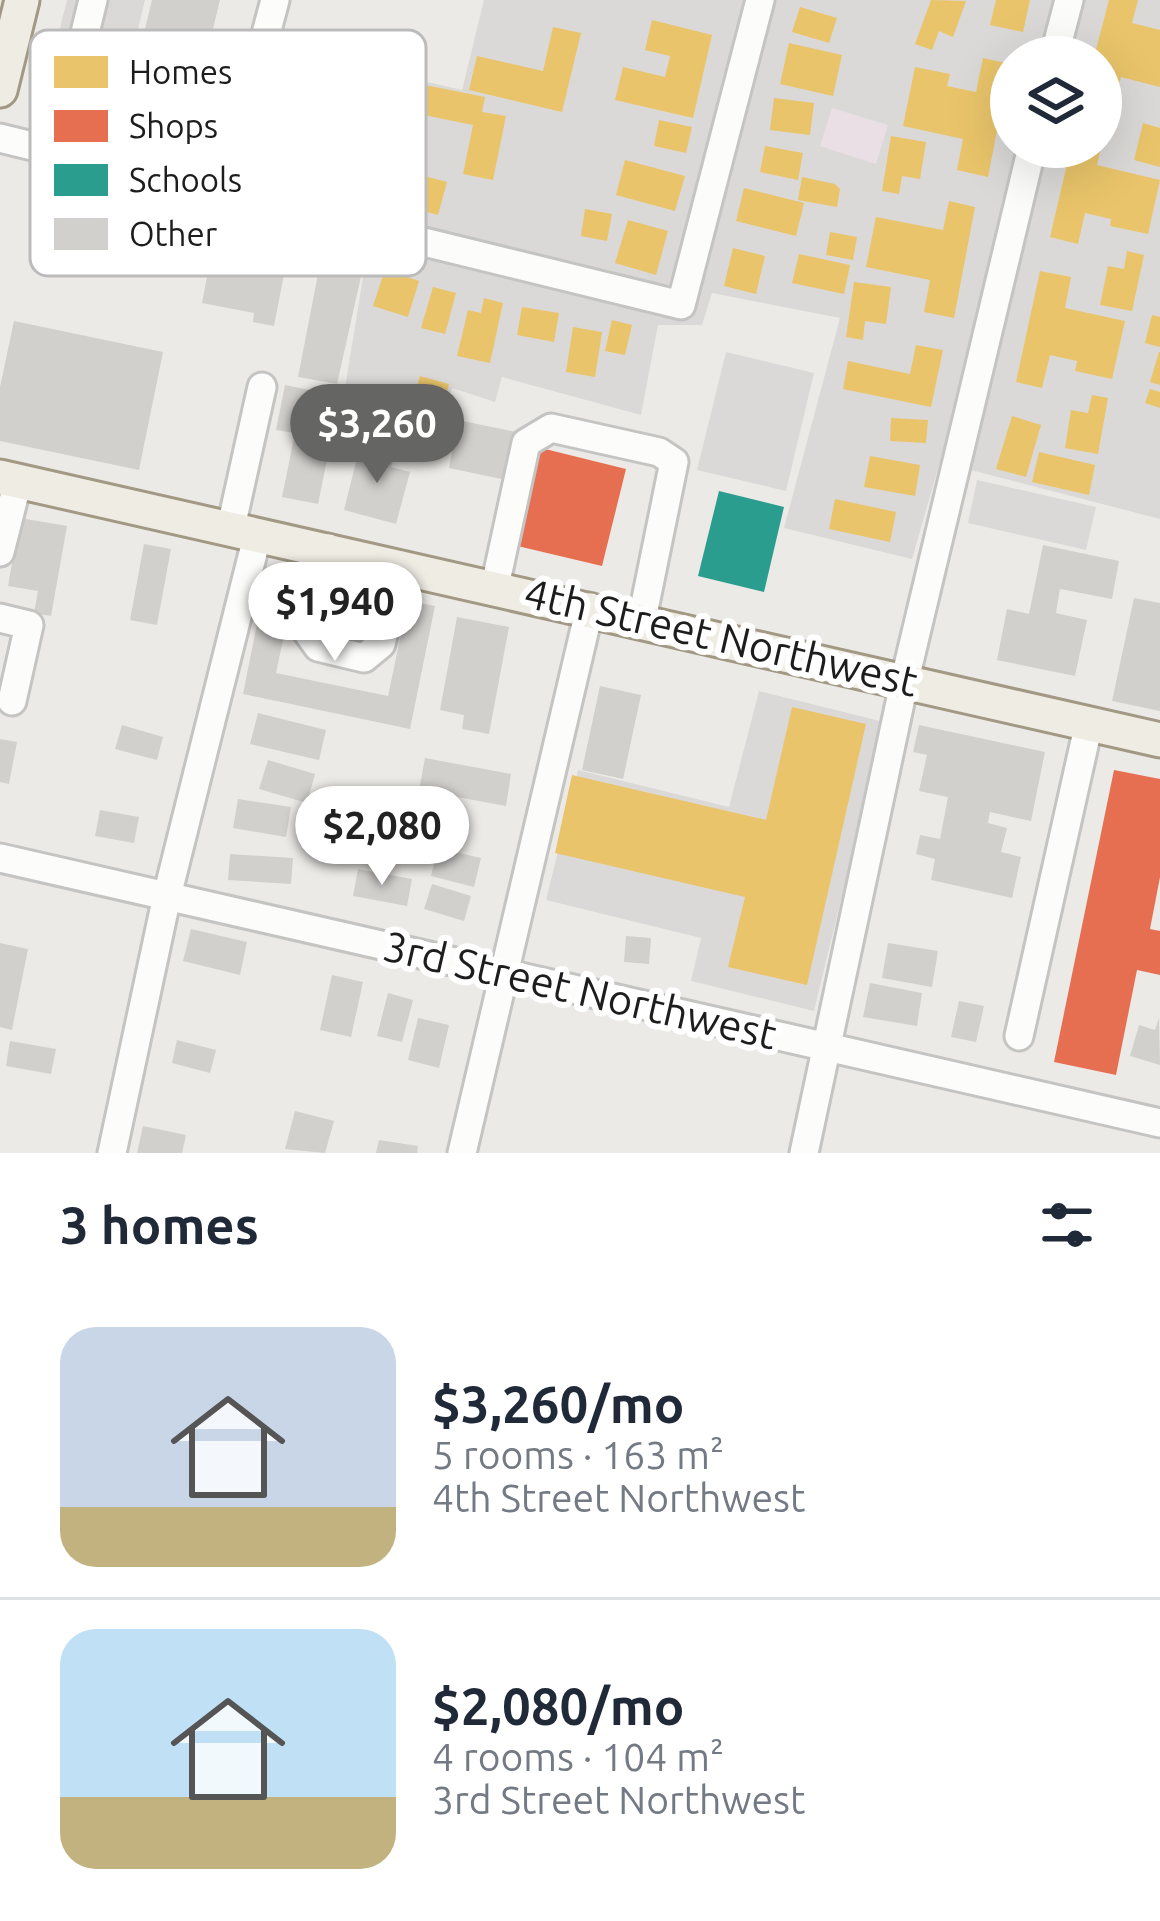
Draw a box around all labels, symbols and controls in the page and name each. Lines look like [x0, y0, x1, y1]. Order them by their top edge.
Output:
legend [30, 30, 426, 276]
map controls [990, 36, 1122, 168]
button: layers [990, 36, 1122, 168]
text: Homes [129, 53, 232, 90]
text: Shops [129, 107, 218, 144]
text: Schools [129, 161, 242, 198]
text: Other [129, 215, 218, 252]
pin: $3,260 [279, 384, 475, 486]
text: $3,260 [317, 401, 437, 444]
pin: $1,940 [237, 562, 433, 664]
street label: 4th Street Northwest [520, 568, 922, 705]
text: $1,940 [275, 579, 395, 622]
pin: $2,080 [284, 786, 480, 888]
text: $2,080 [322, 803, 442, 846]
street label: 3rd Street Northwest [379, 921, 781, 1058]
icon: filters [1034, 1192, 1100, 1258]
text: 3 homes [60, 1196, 259, 1254]
icon: home [156, 1375, 300, 1519]
text: $3,260/mo [432, 1375, 684, 1433]
text: 5 rooms · 163 m² [432, 1433, 724, 1476]
text: 4th Street Northwest [432, 1476, 805, 1519]
icon: home [156, 1677, 300, 1821]
text: $2,080/mo [432, 1677, 684, 1735]
text: 4 rooms · 104 m² [432, 1735, 724, 1778]
text: 3rd Street Northwest [432, 1778, 805, 1821]

